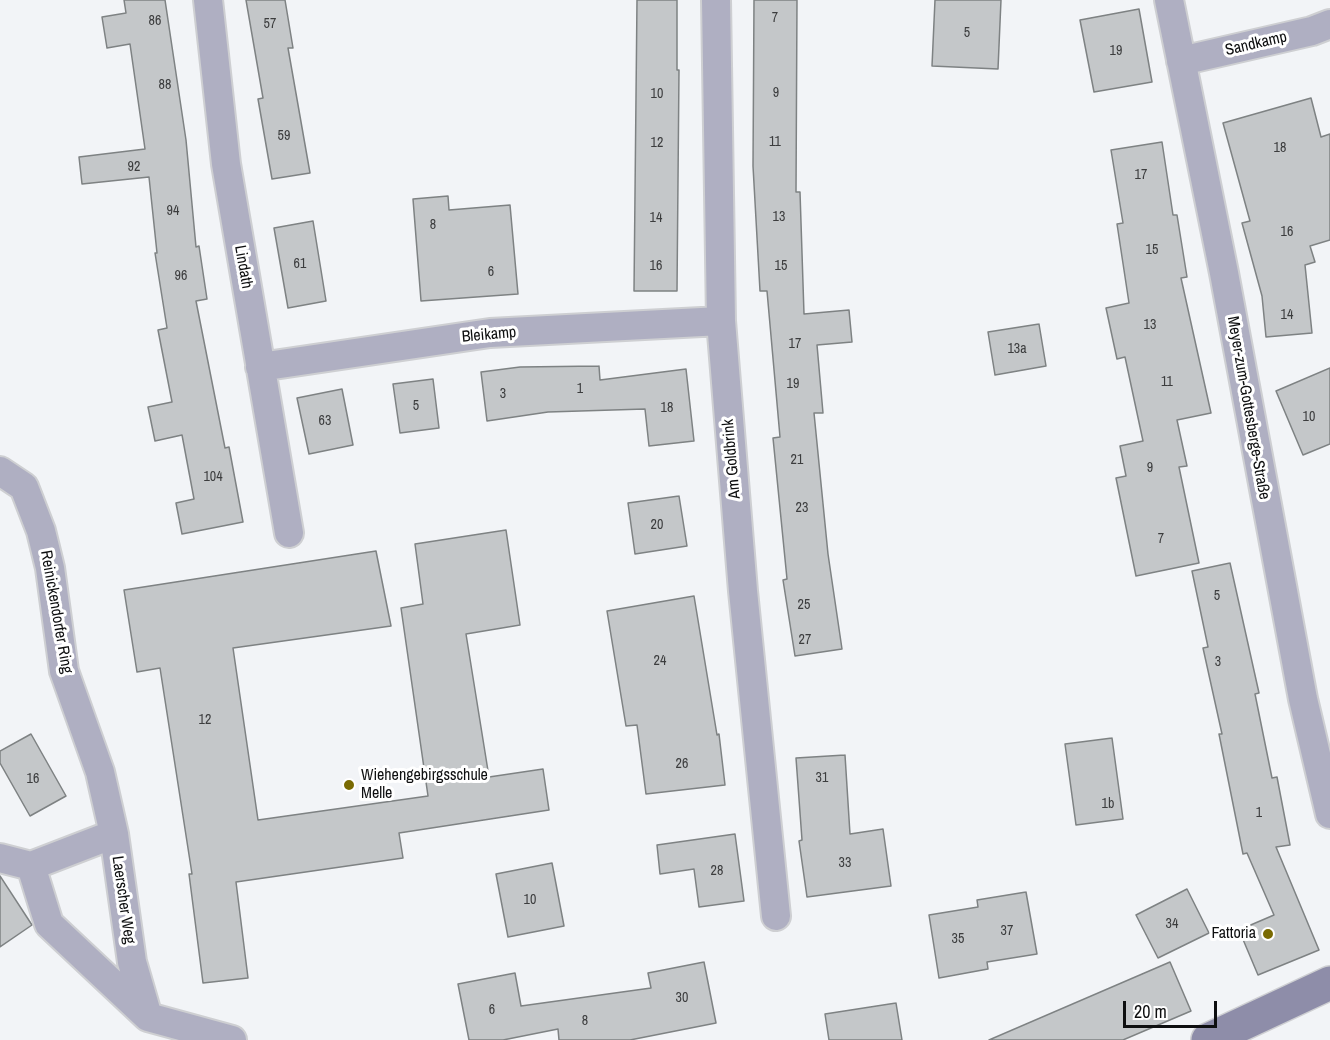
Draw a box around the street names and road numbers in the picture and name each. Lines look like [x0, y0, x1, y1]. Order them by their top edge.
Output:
street label: Sandkamp [1223, 28, 1289, 60]
street label: Lindath [230, 244, 256, 290]
street label: Meyer-zum-Gottesberge-Straße [1222, 315, 1274, 501]
street label: Bleikamp [461, 323, 517, 347]
street label: Am Goldbrink [719, 418, 745, 500]
street label: Reinickendorfer Ring [36, 549, 76, 675]
street label: Laerscher Weg [107, 855, 139, 945]

